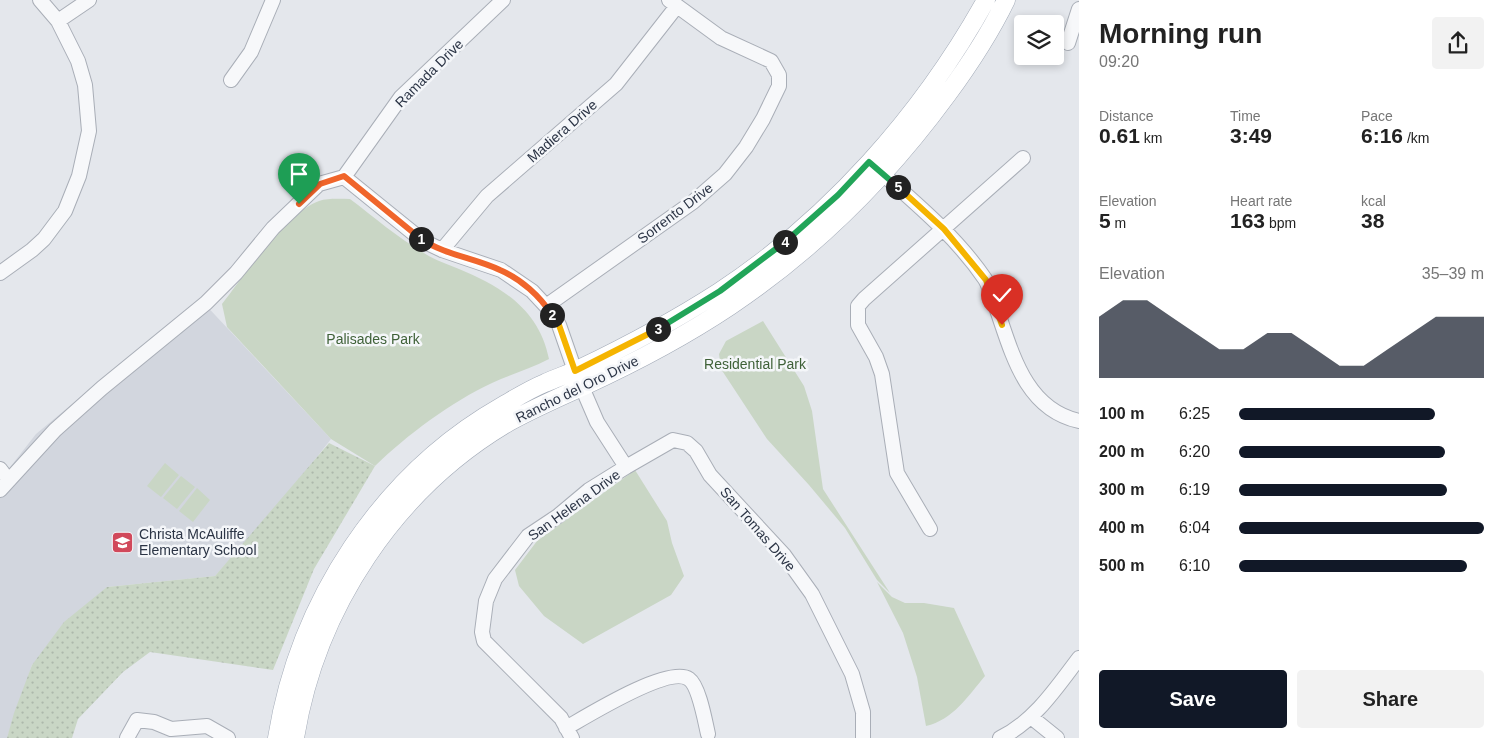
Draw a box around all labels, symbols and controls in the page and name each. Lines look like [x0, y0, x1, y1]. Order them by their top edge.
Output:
map controls [1014, 15, 1064, 65]
button: layers [1014, 15, 1064, 65]
button: share [1432, 17, 1484, 69]
text: Morning run [1099, 18, 1262, 49]
street label: Ramada Drive [392, 36, 466, 110]
text: 09:20 [1099, 53, 1139, 70]
street label: Madiera Drive [524, 96, 600, 166]
text: Distance [1099, 108, 1153, 124]
text: Time [1230, 108, 1261, 124]
text: Pace [1361, 108, 1393, 124]
text: 0.61 [1099, 124, 1140, 147]
text: 3:49 [1230, 124, 1272, 147]
text: 6:16 [1361, 124, 1403, 147]
text: km [1140, 130, 1162, 146]
text: /km [1403, 130, 1429, 146]
pin [278, 153, 320, 204]
icon: arrive [285, 160, 313, 188]
pin: 5 [886, 174, 910, 200]
street label: Sorrento Drive [634, 179, 716, 247]
text: 5 [895, 179, 902, 195]
text: Elevation [1099, 193, 1157, 209]
text: Heart rate [1230, 193, 1292, 209]
text: kcal [1361, 193, 1386, 209]
text: 5 [1099, 209, 1111, 232]
text: 163 [1230, 209, 1265, 232]
text: 38 [1361, 209, 1384, 232]
text: m [1111, 215, 1126, 231]
text: bpm [1265, 215, 1296, 231]
pin: 1 [408, 226, 434, 252]
pin: 4 [772, 230, 798, 254]
text: 1 [418, 231, 425, 247]
text: 4 [782, 234, 789, 250]
text: Elevation [1099, 265, 1165, 282]
text: 35–39 m [1422, 265, 1484, 282]
pin [981, 274, 1023, 325]
icon: check [988, 281, 1016, 309]
pin: 2 [540, 302, 564, 328]
text: 2 [549, 307, 556, 323]
pin: 3 [646, 316, 670, 342]
text: 3 [655, 321, 662, 337]
park label: Palisades Park [326, 331, 421, 347]
street label: Rancho del Oro Drive [513, 352, 641, 426]
park label: Residential Park [704, 356, 807, 372]
text: 100 m [1099, 405, 1144, 422]
text: 6:25 [1179, 405, 1210, 422]
text: 200 m [1099, 443, 1144, 460]
text: 6:20 [1179, 443, 1210, 460]
street label: San Helena Drive [525, 466, 623, 544]
text: 300 m [1099, 481, 1144, 498]
text: 6:19 [1179, 481, 1210, 498]
street label: San Tomas Drive [717, 484, 799, 575]
text: 400 m [1099, 519, 1144, 536]
text: 6:04 [1179, 519, 1210, 536]
place label: Christa McAuliffe Elementary School [139, 526, 257, 558]
school or university icon: Christa McAuliffe Elementary School [111, 530, 135, 554]
text: 500 m [1099, 557, 1144, 574]
text: 6:10 [1179, 557, 1210, 574]
button: Save [1099, 670, 1287, 728]
button: Share [1297, 670, 1484, 728]

